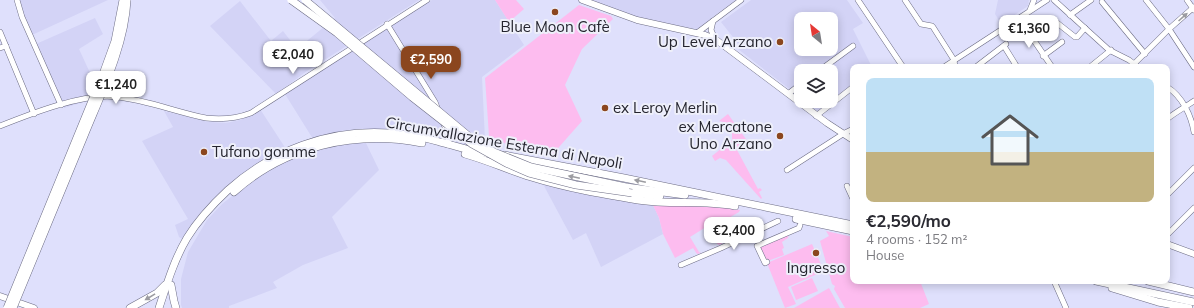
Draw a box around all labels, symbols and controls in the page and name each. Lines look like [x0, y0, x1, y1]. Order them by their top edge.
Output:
marker: Blue Moon Cafè [550, 7, 560, 17]
north arrow [794, 12, 838, 56]
map controls [794, 12, 838, 108]
one-way arrow [1177, 13, 1188, 22]
pin: €1,360 [996, 15, 1062, 49]
place label: Blue Moon Cafè [500, 17, 610, 36]
text: €1,360 [1008, 20, 1050, 36]
place label: Up Level Arzano [658, 32, 772, 51]
marker: Up Level Arzano [775, 37, 785, 47]
pin: €2,040 [260, 41, 326, 75]
text: €2,040 [272, 46, 314, 62]
pin: €2,590 [398, 46, 464, 80]
text: €2,590 [410, 51, 452, 67]
button: layers [794, 64, 838, 108]
pin: €1,240 [83, 71, 149, 105]
text: €1,240 [95, 76, 137, 92]
place label: ex Leroy Merlin [613, 98, 717, 117]
marker: ex Leroy Merlin [600, 103, 610, 113]
icon: home [974, 104, 1046, 176]
street label: Circumvallazione Esterna di Napoli [384, 112, 624, 173]
place label: ex Mercatone Uno Arzano [679, 117, 772, 153]
marker: ex Mercatone Uno Arzano [775, 131, 785, 141]
place label: Tufano gomme [212, 142, 316, 161]
marker: Tufano gomme [199, 147, 209, 157]
one-way arrow [568, 174, 581, 180]
one-way arrow [634, 178, 647, 184]
text: €2,590/mo [866, 210, 951, 231]
pin: €2,400 [701, 217, 767, 251]
text: €2,400 [713, 222, 755, 238]
text: 4 rooms · 152 m² [866, 231, 967, 247]
text: House [866, 247, 904, 263]
marker: Ingresso [811, 248, 821, 258]
place label: Ingresso [787, 258, 845, 277]
one-way arrow [144, 294, 156, 301]

